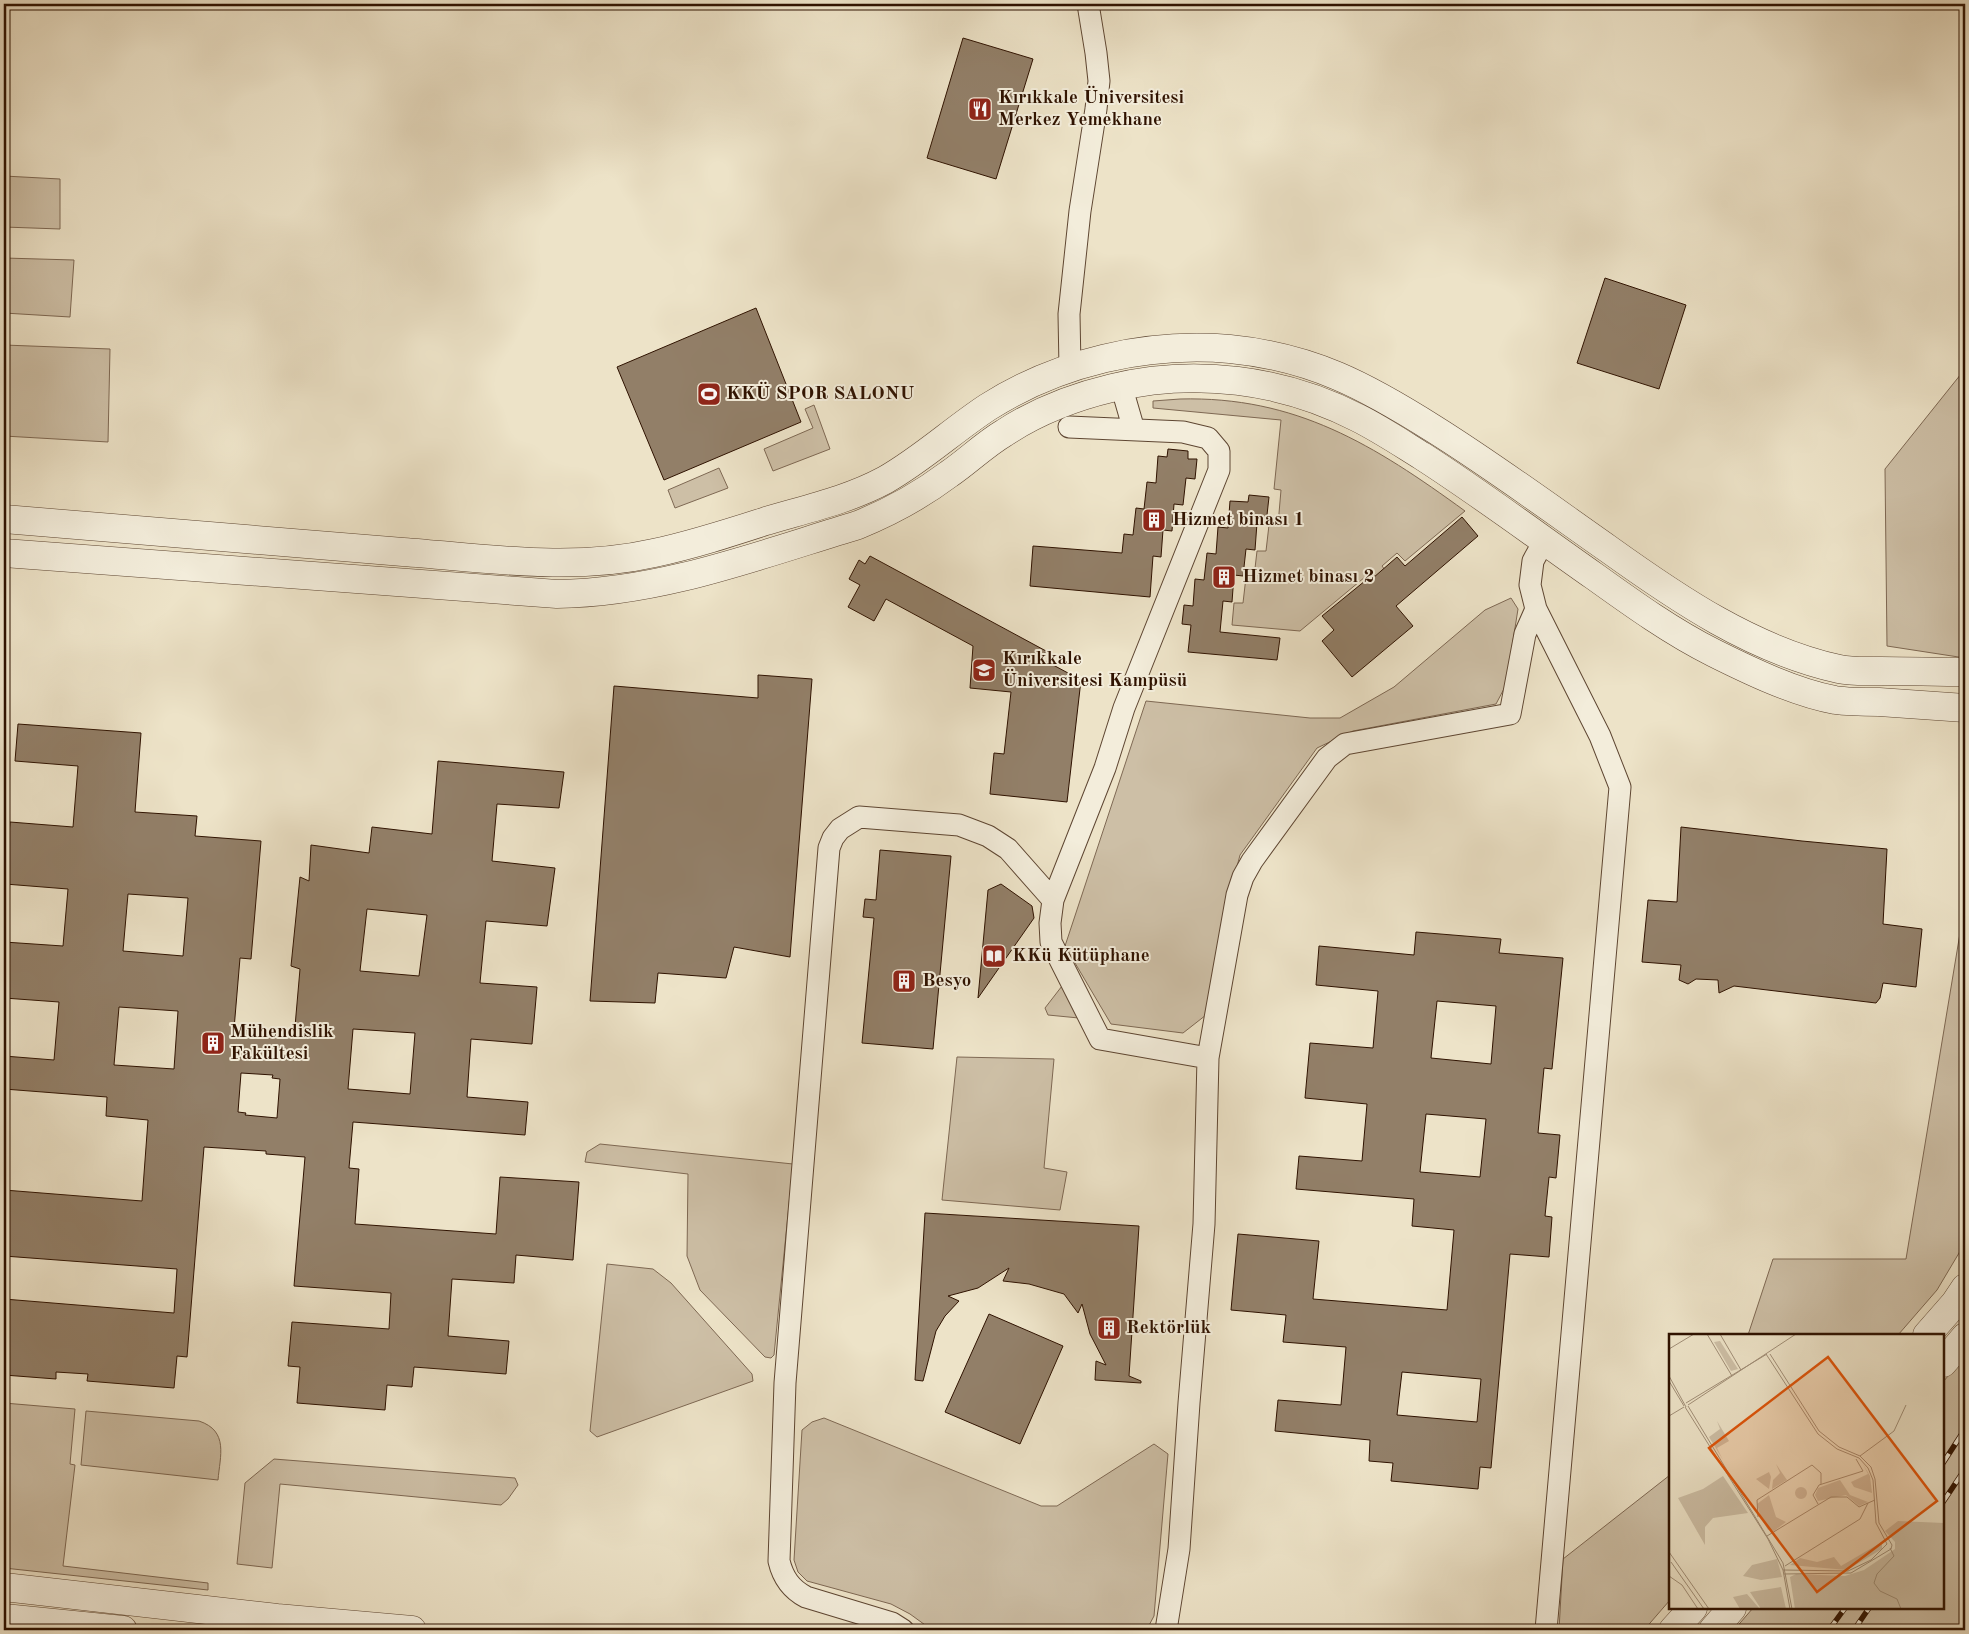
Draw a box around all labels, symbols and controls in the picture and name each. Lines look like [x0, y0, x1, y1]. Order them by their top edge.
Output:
place label: Kırıkkale Üniversitesi Merkez Yemekhane [998, 85, 1185, 130]
restaurant icon: Kırıkkale Üniversitesi Merkez Yemekhane [967, 96, 993, 122]
sports icon: KKÜ SPOR SALONU [696, 381, 722, 407]
place label: KKÜ SPOR SALONU [726, 381, 914, 404]
building icon: Hizmet binası 1 [1141, 507, 1167, 533]
place label: Hizmet binası 1 [1172, 511, 1304, 530]
building icon: Hizmet binası 2 [1211, 564, 1237, 590]
place label: Hizmet binası 2 [1242, 568, 1374, 587]
place label: Kırıkkale Üniversitesi Kampüsü [1002, 650, 1187, 691]
school or university icon: Kırıkkale Üniversitesi Kampüsü [971, 657, 997, 683]
library icon: KKü Kütüphane [981, 943, 1007, 969]
place label: KKü Kütüphane [1012, 947, 1150, 966]
building icon: Besyo [891, 968, 917, 994]
place label: Besyo [922, 972, 971, 991]
place label: Mühendislik Fakültesi [230, 1023, 334, 1064]
building icon: Mühendislik Fakültesi [200, 1030, 226, 1056]
building icon: Rektörlük [1096, 1315, 1122, 1341]
place label: Rektörlük [1126, 1319, 1212, 1338]
inset map [1669, 1334, 1944, 1609]

